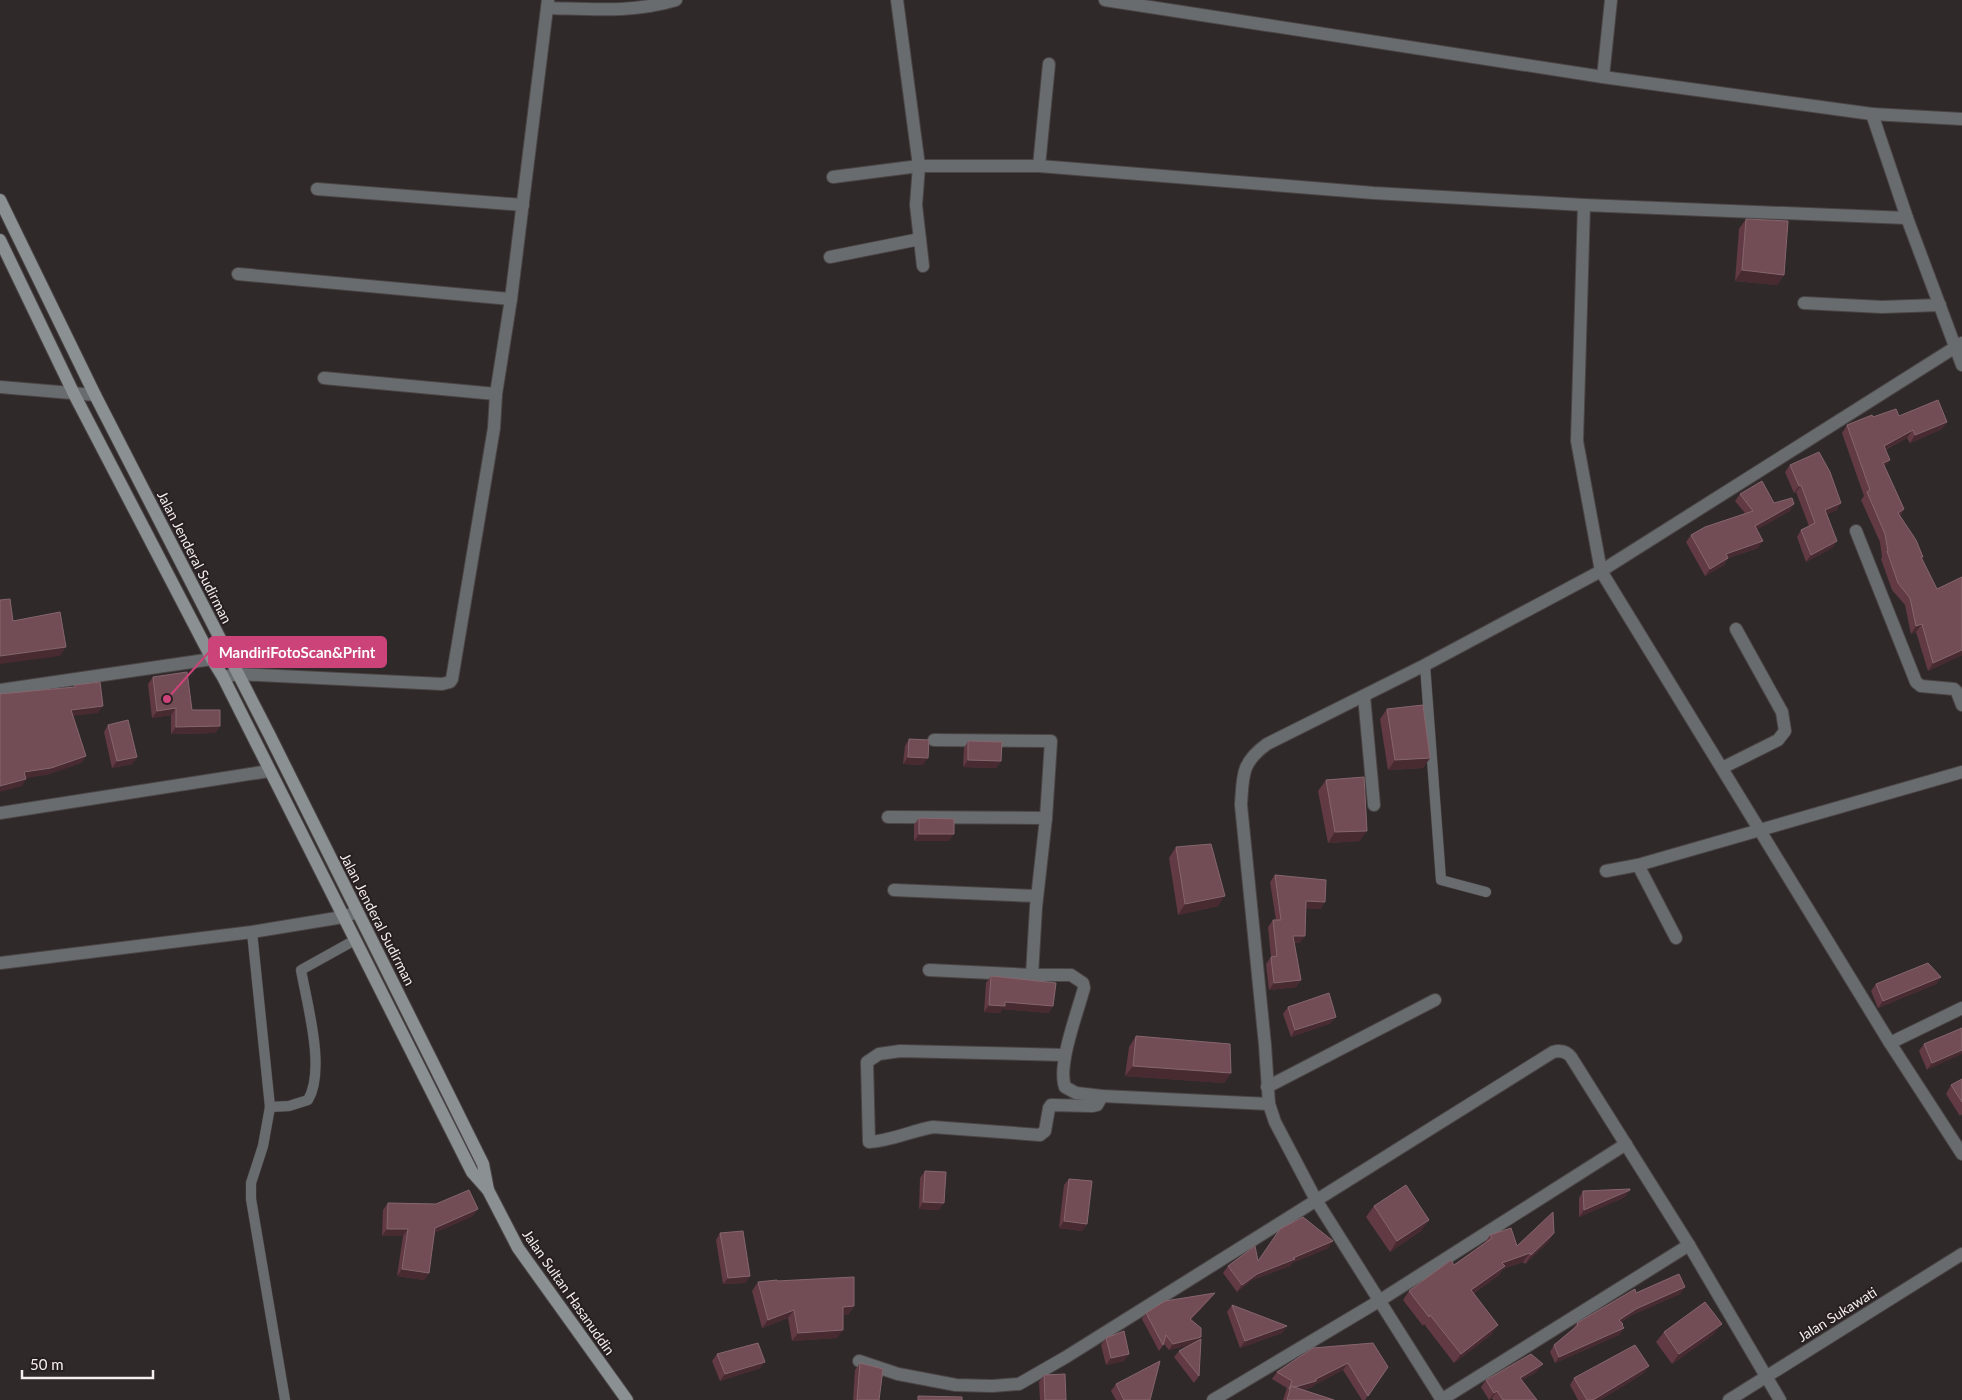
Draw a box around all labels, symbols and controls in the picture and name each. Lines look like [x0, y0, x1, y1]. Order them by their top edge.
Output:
street label: Jalan Jenderal Sudirman [154, 488, 236, 626]
callout: MandiriFotoScan&Print [209, 637, 386, 667]
text: MandiriFotoScan&Print [219, 643, 376, 661]
street label: Jalan Jenderal Sudirman [337, 850, 419, 988]
street label: Jalan Sultan Hasanuddin [519, 1226, 619, 1358]
street label: Jalan Sukawati [1794, 1283, 1880, 1345]
scale bar [22, 1348, 154, 1380]
text: 50 m [30, 1355, 64, 1373]

